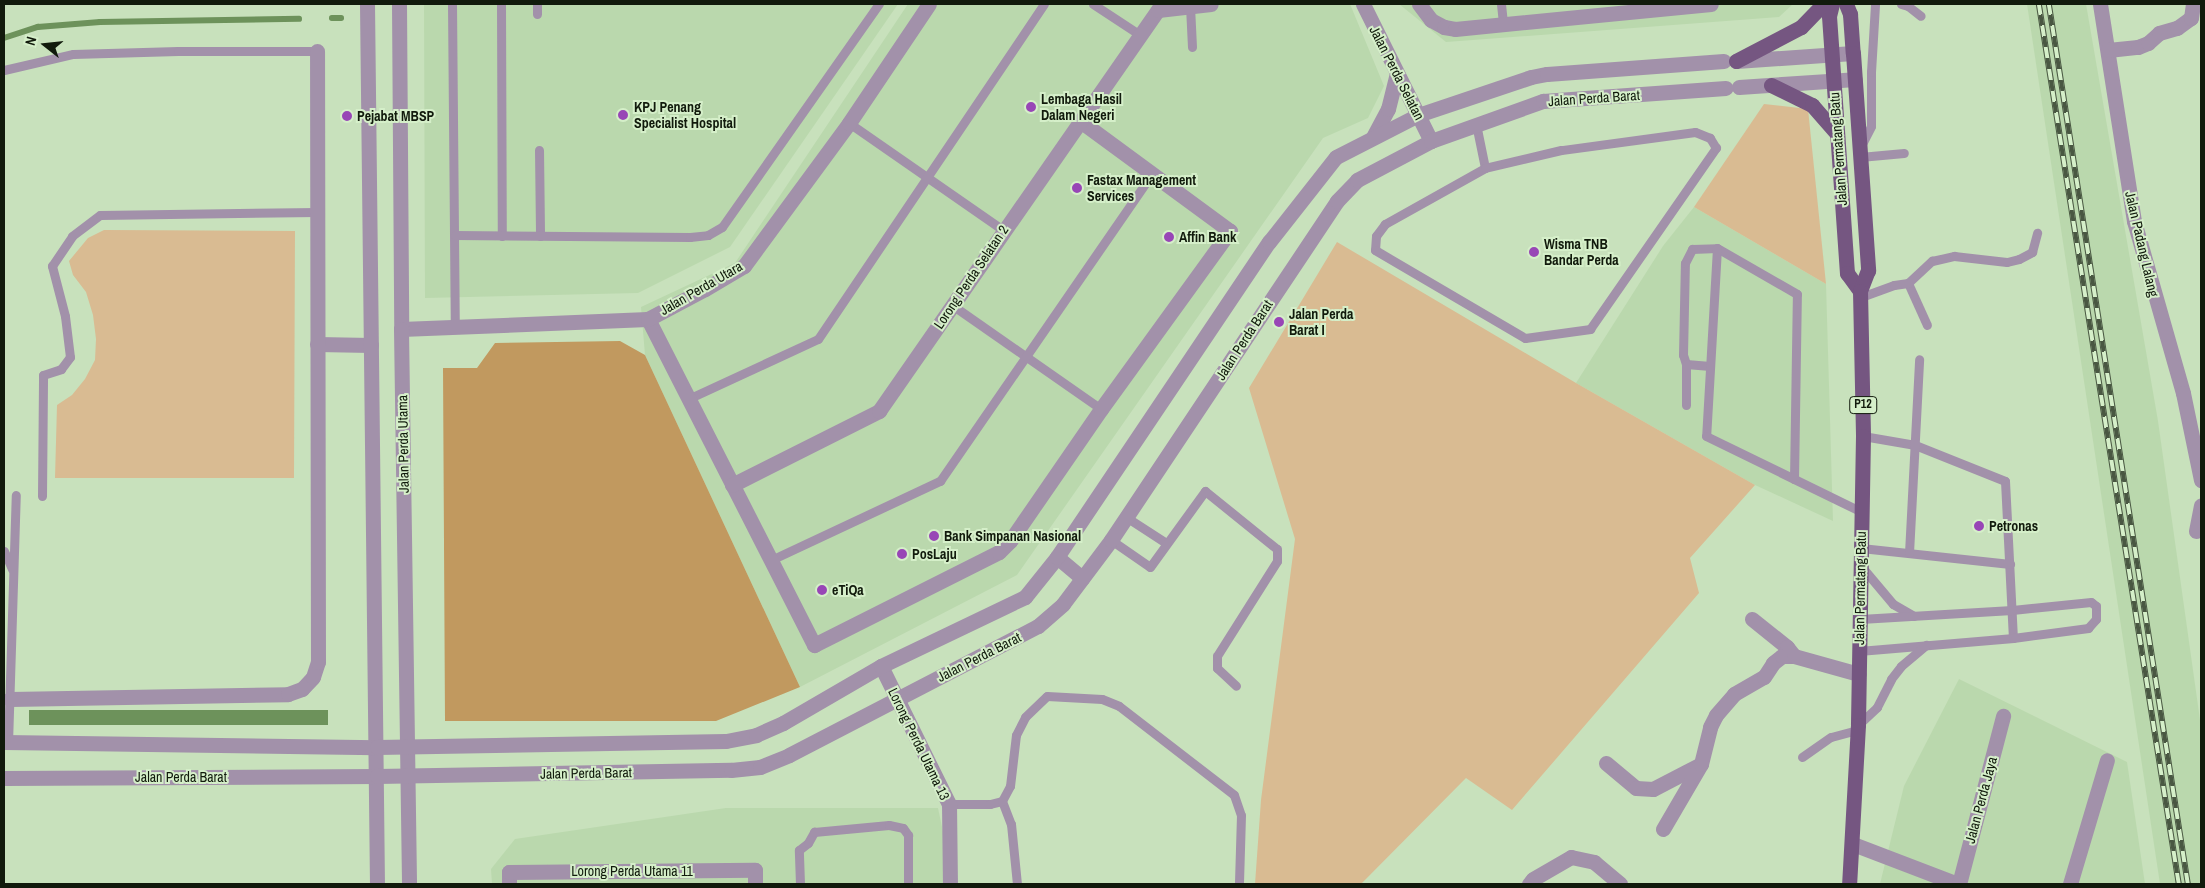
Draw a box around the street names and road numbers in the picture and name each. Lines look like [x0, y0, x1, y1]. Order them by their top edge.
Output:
street label: Jalan Perda Selatan [1366, 23, 1428, 123]
street label: Jalan Perda Barat [1548, 86, 1640, 110]
street label: Jalan Permatang Batu [1826, 92, 1850, 206]
street label: Jalan Padang Lalang [2122, 190, 2162, 298]
street label: Lorong Perda Selatan 2 [930, 222, 1012, 332]
street label: Jalan Perda Utara [657, 258, 745, 318]
street label: Jalan Perda Barat [1212, 297, 1276, 383]
street label: Jalan Perda Utama [394, 395, 412, 493]
road number: P12 [1848, 396, 1878, 414]
street label: Jalan Permatang Batu [1851, 531, 1869, 645]
street label: Jalan Perda Barat [934, 629, 1024, 685]
street label: Lorong Perda Utama 13 [885, 685, 953, 803]
street label: Jalan Perda Jaya [1961, 755, 2001, 845]
street label: Jalan Perda Barat [540, 764, 632, 782]
street label: Jalan Perda Barat [135, 769, 227, 785]
street label: Lorong Perda Utama 11 [571, 863, 693, 879]

